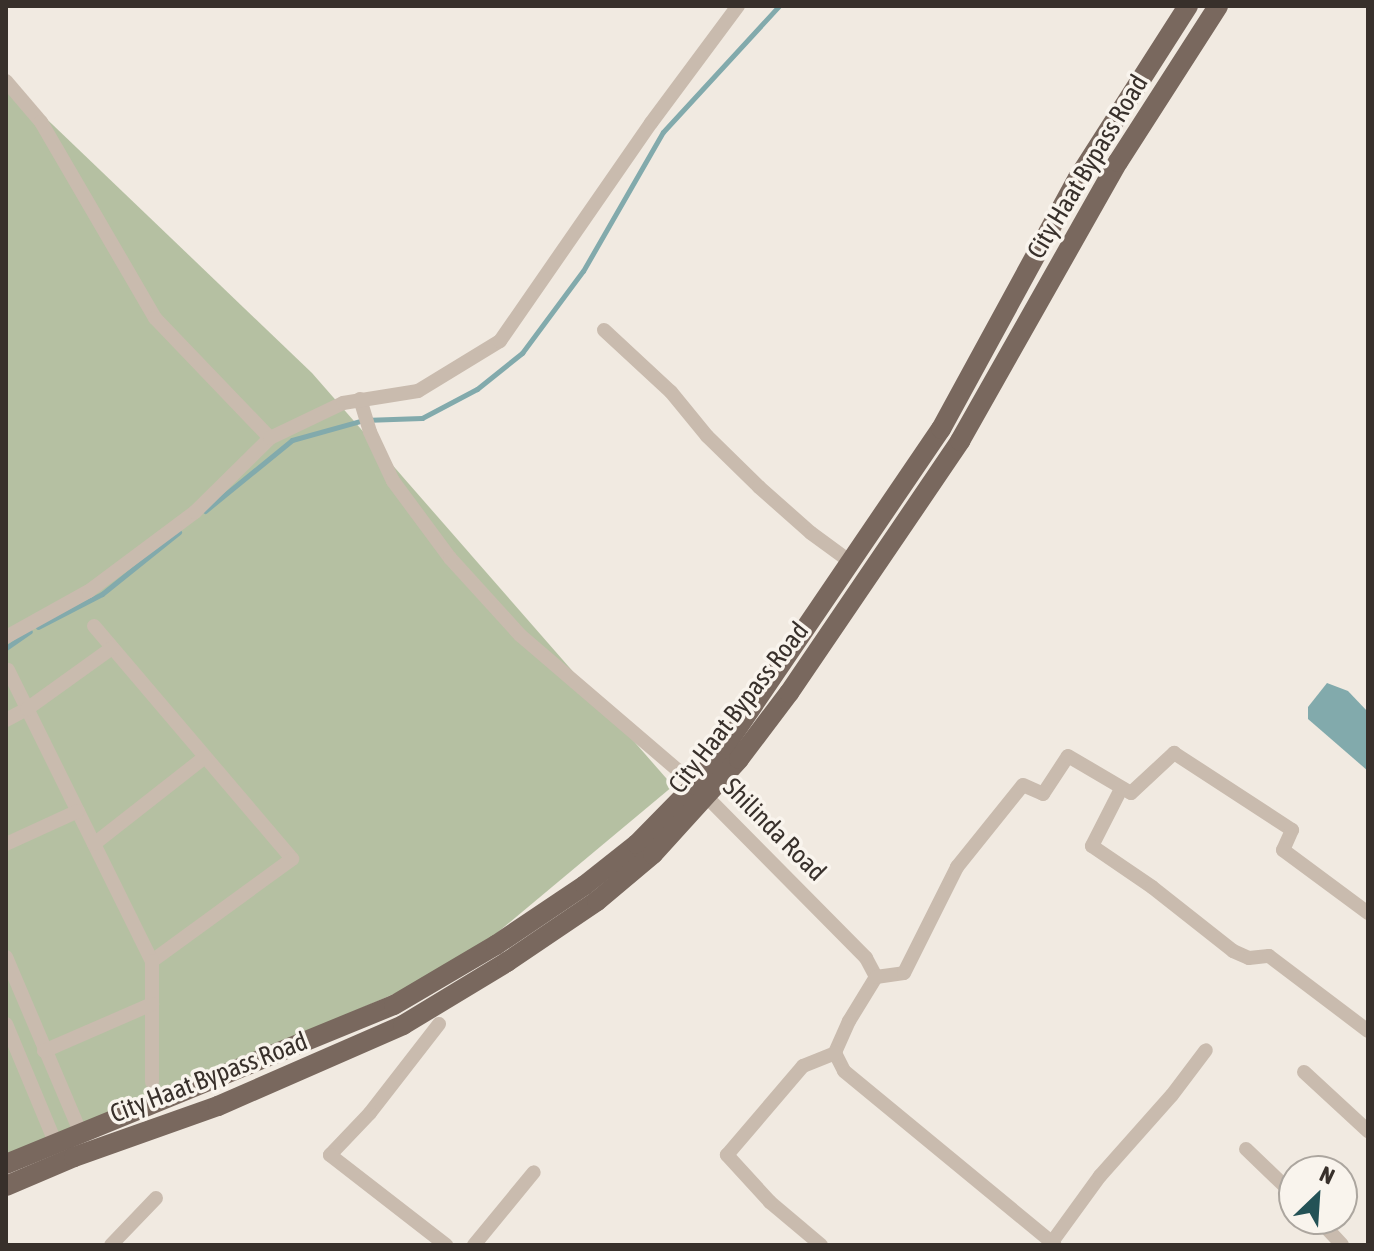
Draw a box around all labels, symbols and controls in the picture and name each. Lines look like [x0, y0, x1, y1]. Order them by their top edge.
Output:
street label: City Haat Bypass Road [1021, 69, 1155, 265]
street label: City Haat Bypass Road [662, 616, 816, 800]
street label: Shilinda Road [716, 772, 832, 888]
street label: City Haat Bypass Road [106, 1026, 312, 1130]
north arrow [1278, 1155, 1358, 1235]
text: N [1316, 1161, 1339, 1190]

